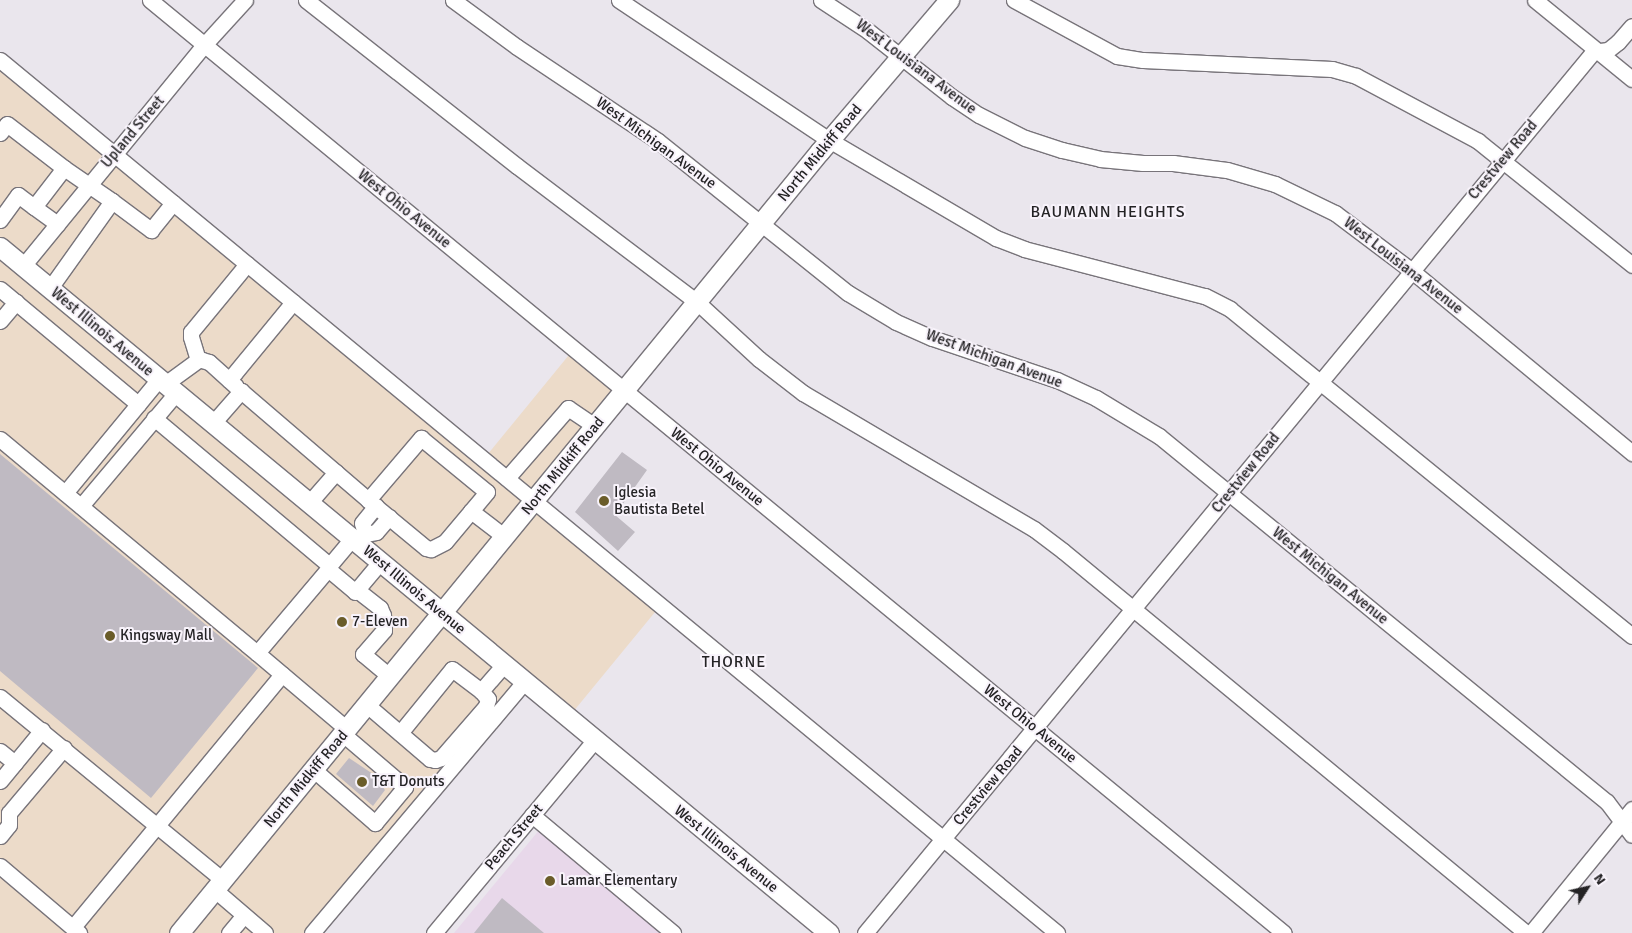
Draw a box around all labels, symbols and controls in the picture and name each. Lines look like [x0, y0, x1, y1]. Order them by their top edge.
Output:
street label: West Louisiana Avenue [852, 16, 980, 118]
street label: Upland Street [98, 92, 168, 172]
street label: West Michigan Avenue [592, 93, 720, 193]
street label: North Midkiff Road [774, 101, 866, 205]
street label: Crestview Road [1465, 117, 1541, 203]
street label: West Ohio Avenue [354, 166, 454, 252]
district label: BAUMANN HEIGHTS [1029, 202, 1187, 222]
street label: West Louisiana Avenue [1340, 214, 1466, 318]
street label: West Illinois Avenue [47, 284, 157, 380]
street label: West Michigan Avenue [923, 326, 1065, 392]
street label: North Midkiff Road [518, 413, 608, 519]
street label: West Ohio Avenue [667, 424, 767, 510]
street label: Crestview Road [1208, 429, 1284, 517]
place label: Iglesia Bautista Betel [614, 483, 705, 518]
marker: Iglesia Bautista Betel [598, 495, 610, 507]
street label: West Michigan Avenue [1268, 524, 1392, 628]
street label: West Illinois Avenue [359, 542, 469, 638]
place label: 7-Eleven [352, 613, 408, 631]
marker: 7-Eleven [336, 616, 348, 628]
place label: Kingsway Mall [120, 627, 212, 645]
marker: Kingsway Mall [104, 630, 116, 642]
district label: THORNE [701, 652, 767, 672]
street label: West Ohio Avenue [980, 681, 1080, 767]
street label: North Midkiff Road [260, 727, 352, 831]
street label: Crestview Road [950, 743, 1026, 829]
place label: T&T Donuts [372, 773, 445, 791]
marker: T&T Donuts [356, 776, 368, 788]
street label: Peach Street [481, 800, 547, 874]
street label: West Illinois Avenue [670, 802, 782, 896]
north arrow [1562, 863, 1612, 913]
text: N [1590, 870, 1609, 888]
place label: Lamar Elementary [560, 872, 677, 890]
marker: Lamar Elementary [544, 875, 556, 887]

